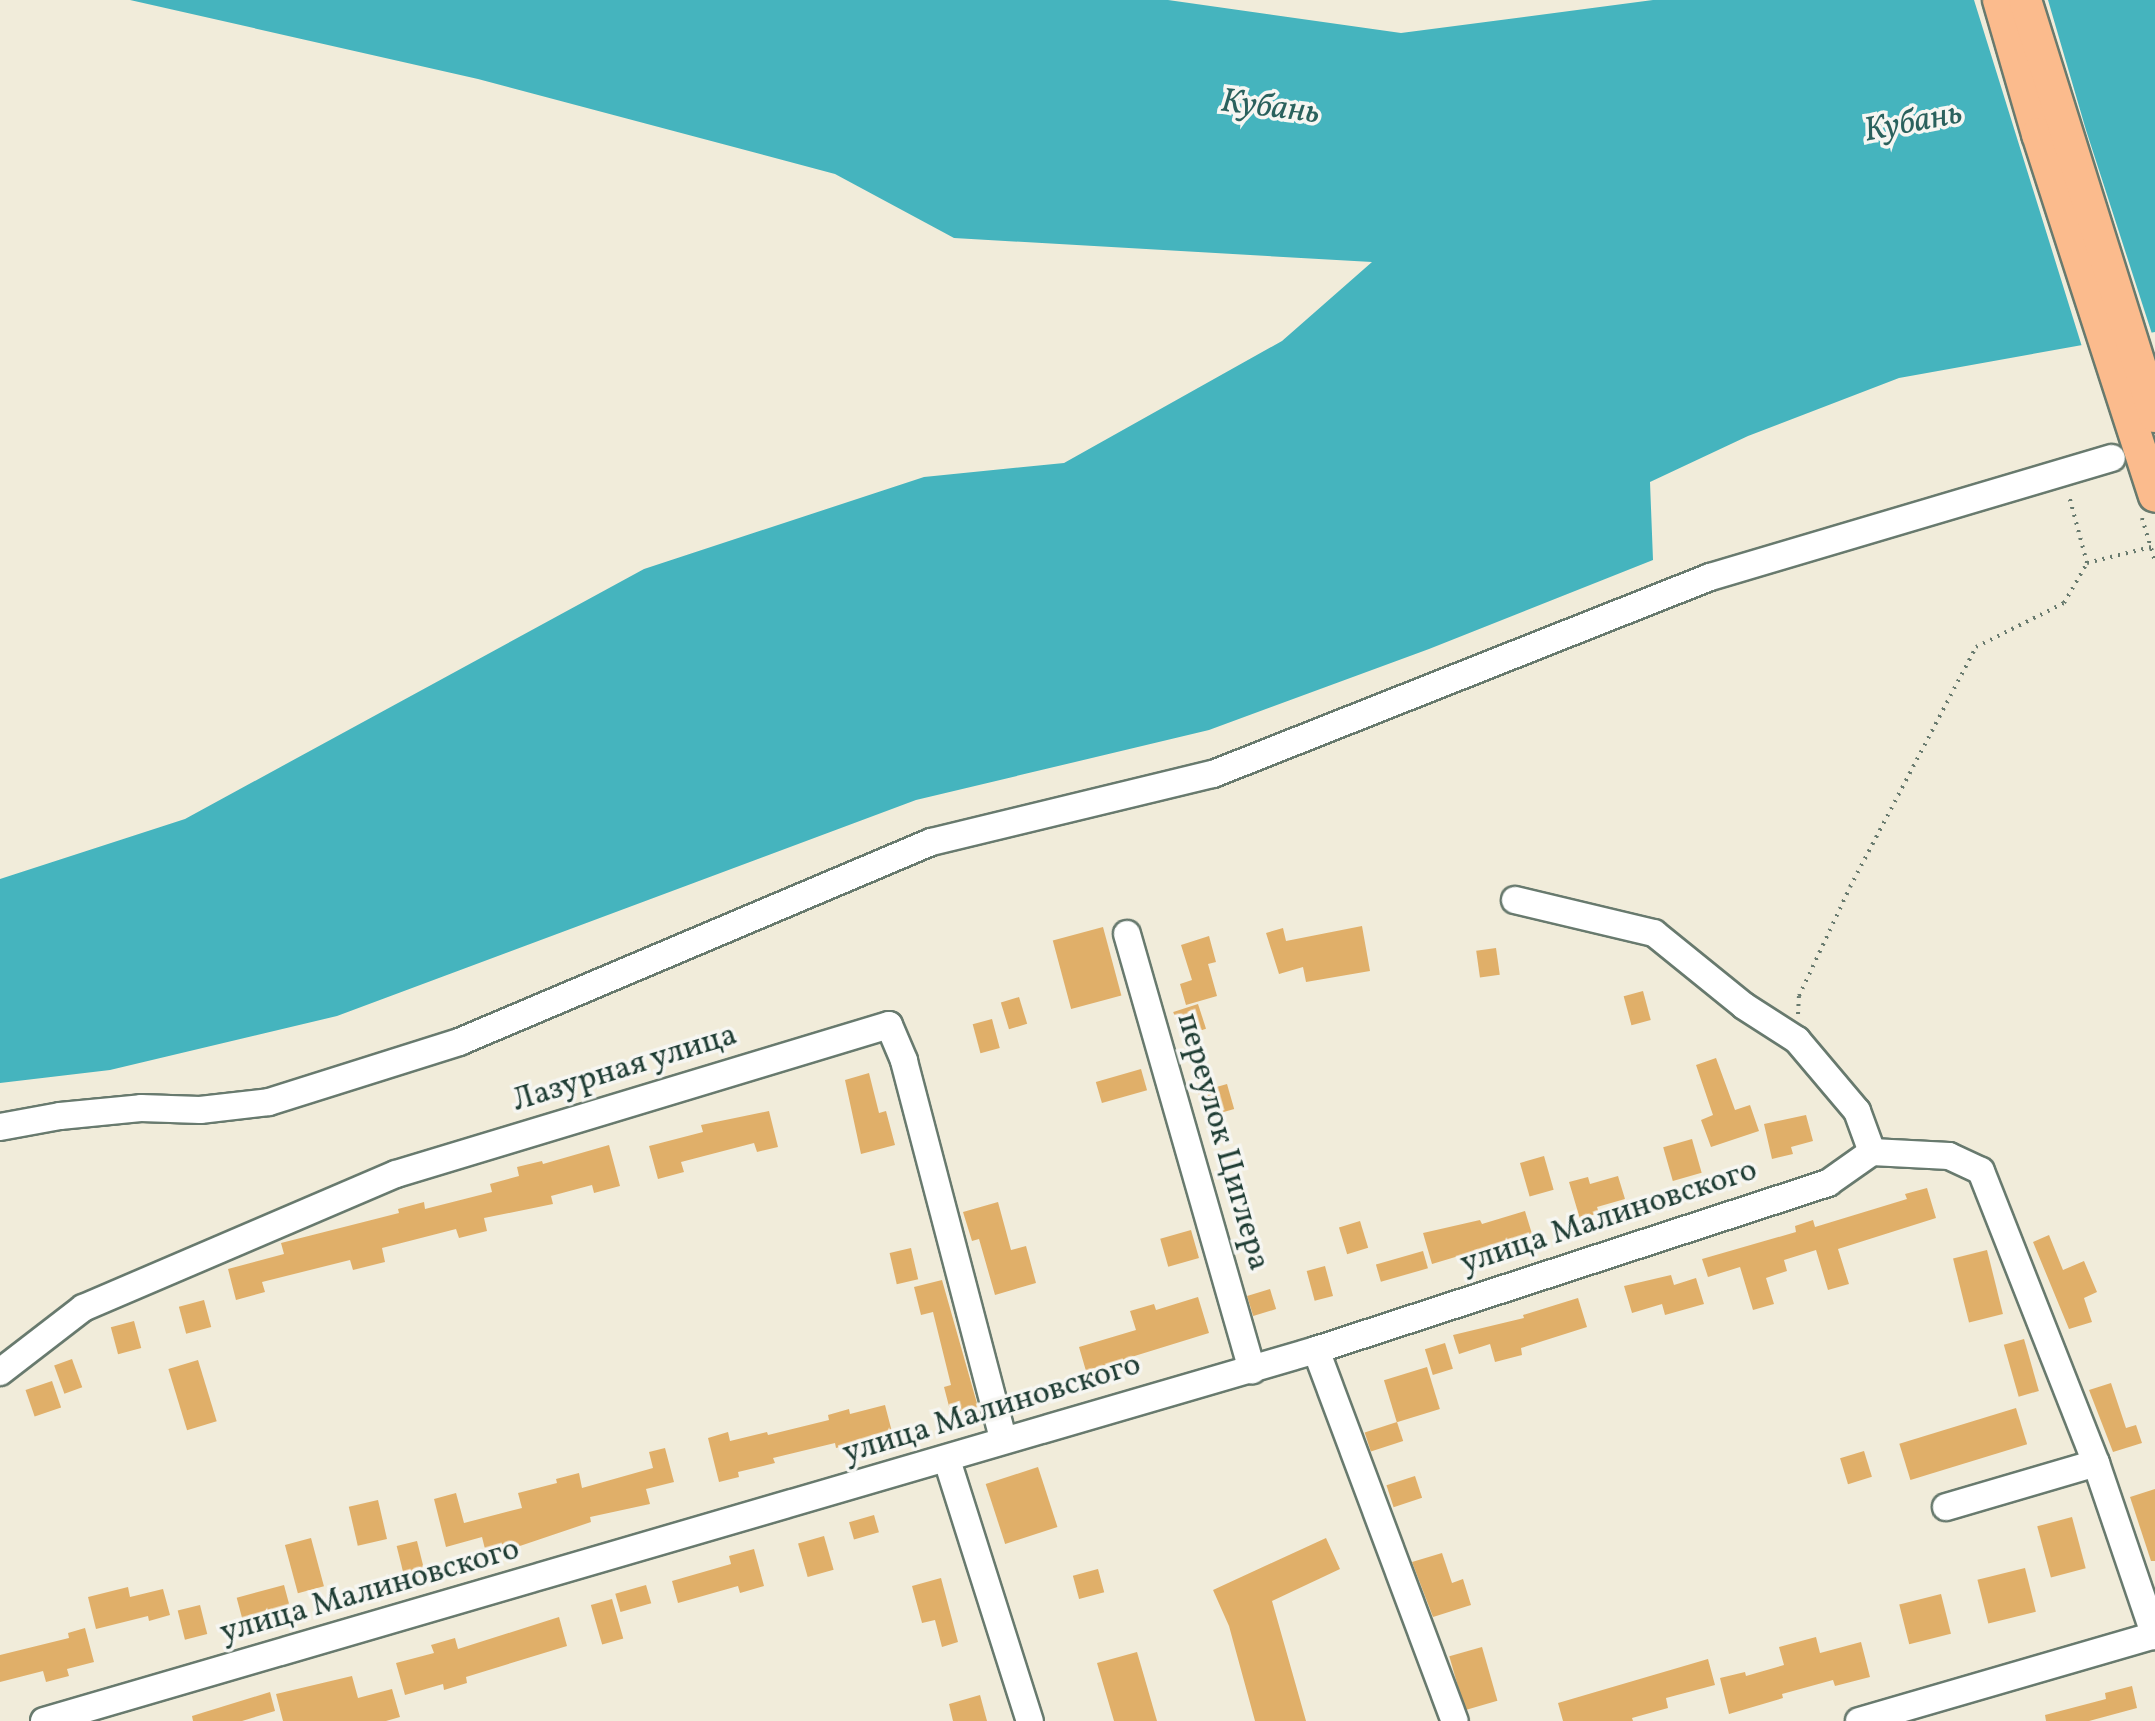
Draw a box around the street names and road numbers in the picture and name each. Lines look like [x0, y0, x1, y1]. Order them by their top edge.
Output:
street label: переулок Циглера [1167, 1009, 1277, 1275]
street label: Лазурная улица [507, 1016, 743, 1122]
street label: улица Малиновского [1456, 1152, 1762, 1284]
street label: улица Малиновского [838, 1346, 1146, 1474]
street label: улица Малиновского [216, 1531, 524, 1653]

